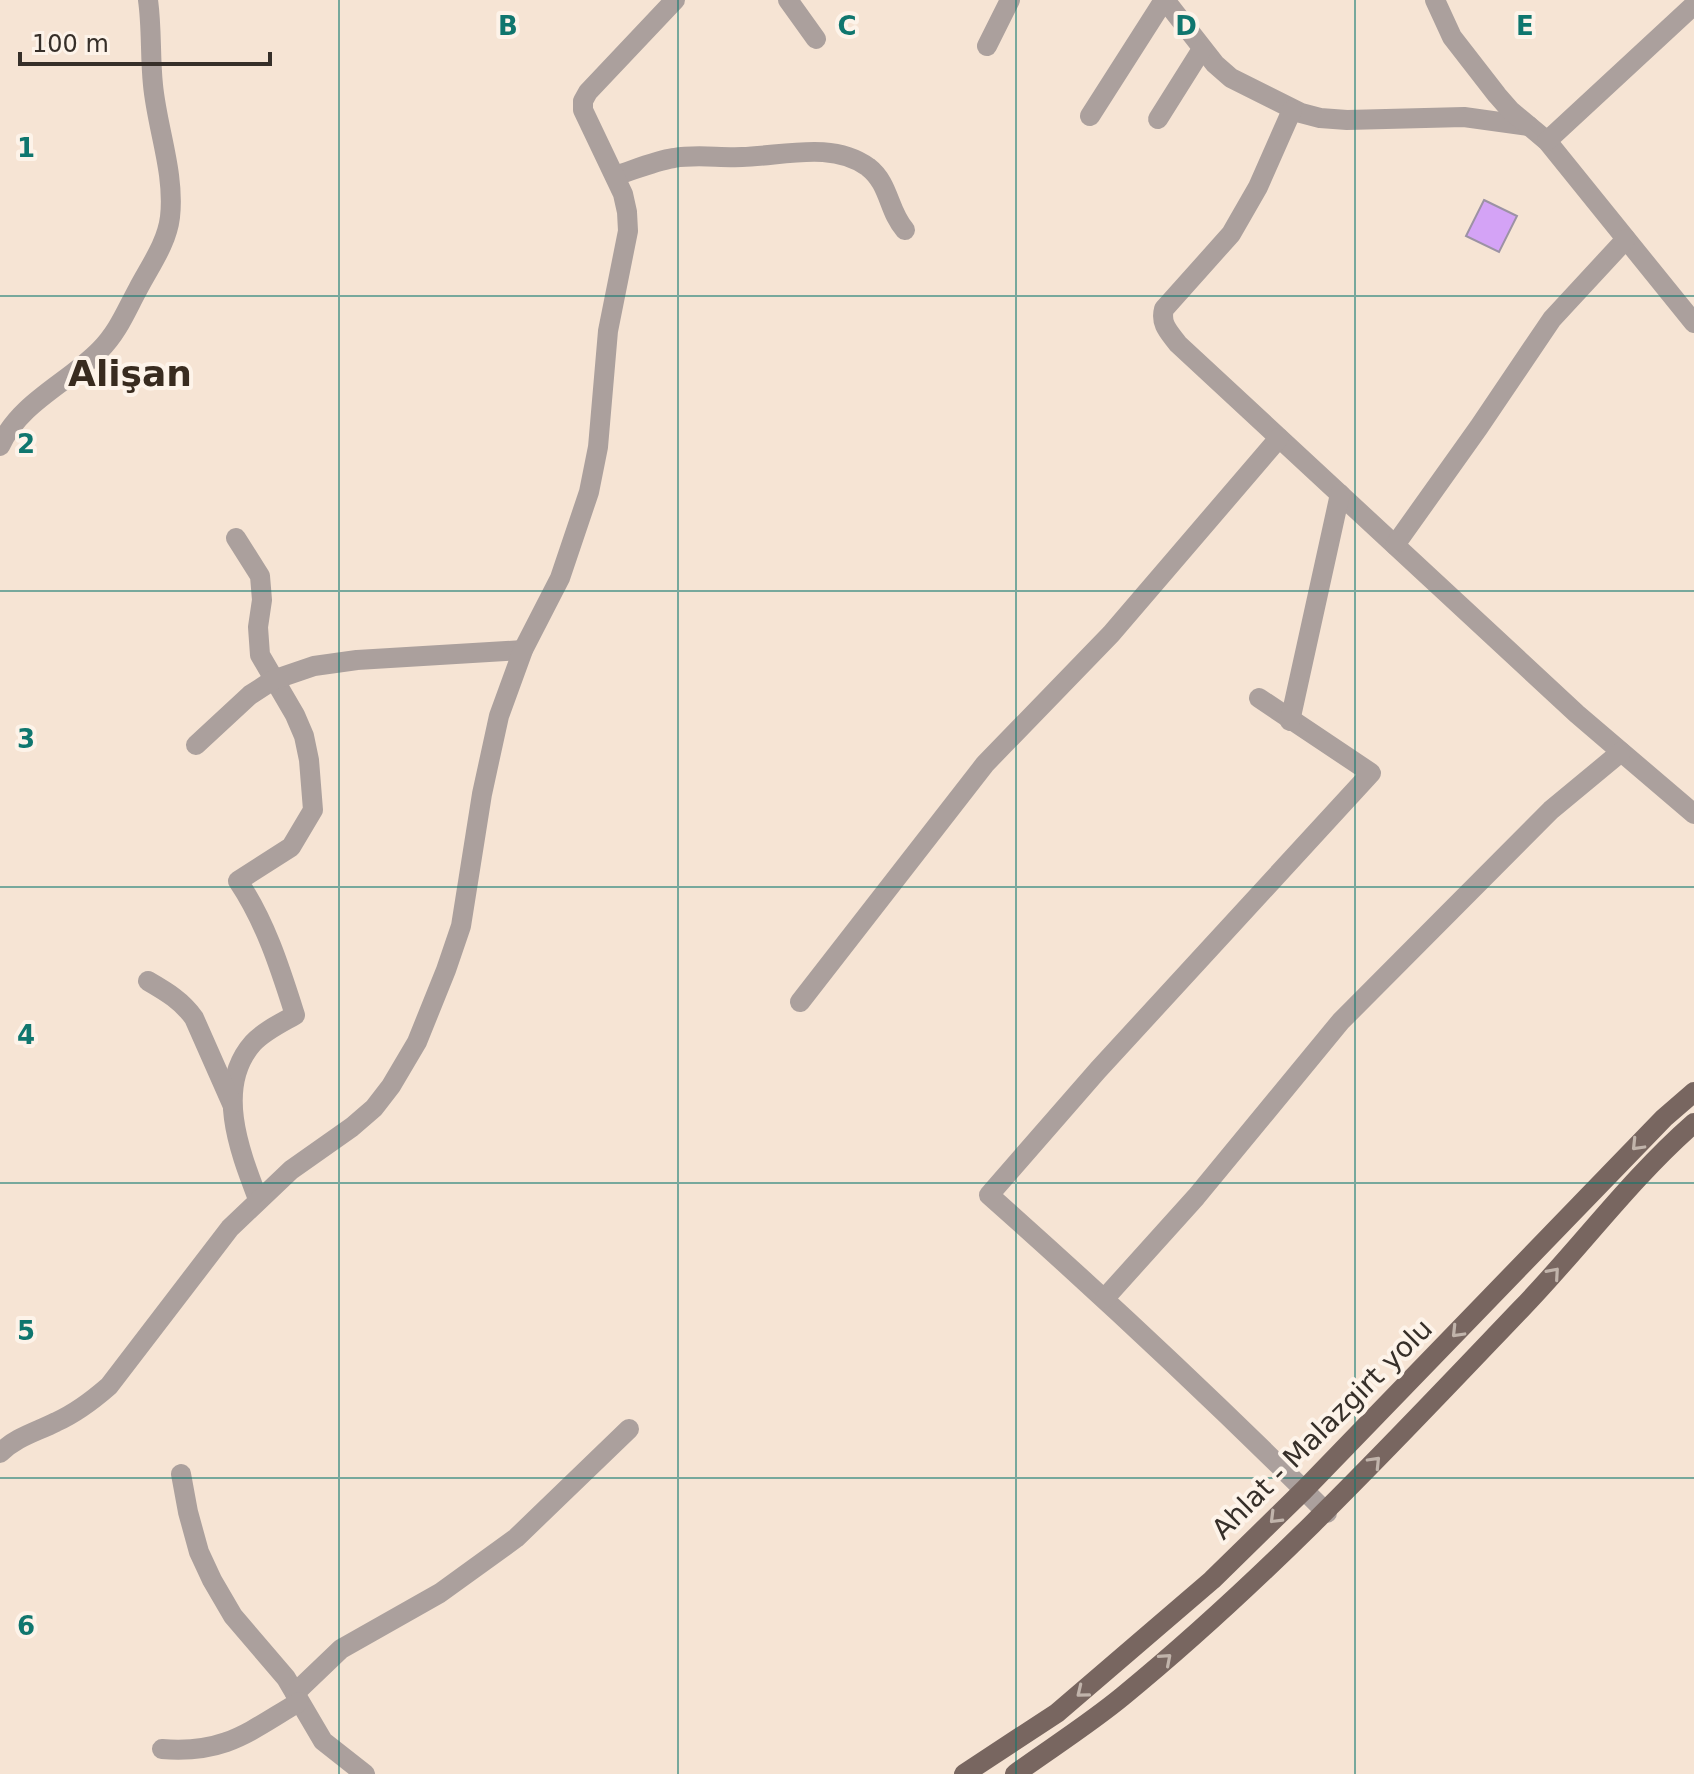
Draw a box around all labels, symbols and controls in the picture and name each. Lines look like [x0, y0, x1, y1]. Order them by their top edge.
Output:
text: B [498, 11, 518, 41]
text: C [837, 11, 857, 41]
text: D [1175, 11, 1197, 41]
text: E [1516, 11, 1534, 41]
scale bar [20, 16, 270, 66]
text: 100 m [32, 30, 109, 58]
text: 1 [17, 133, 35, 163]
district label: Alişan [68, 353, 192, 394]
text: 2 [17, 429, 35, 459]
text: 3 [17, 724, 35, 754]
text: 4 [17, 1020, 35, 1050]
one-way arrow [1633, 1136, 1647, 1151]
one-way arrow [1544, 1267, 1559, 1282]
street label: Ahlat - Malazgirt yolu [1205, 1312, 1439, 1546]
text: 5 [17, 1316, 35, 1346]
one-way arrow [1451, 1323, 1466, 1337]
one-way arrow [1366, 1457, 1381, 1471]
one-way arrow [1270, 1509, 1284, 1523]
text: 6 [17, 1611, 35, 1641]
one-way arrow [1157, 1654, 1171, 1669]
one-way arrow [1077, 1682, 1091, 1697]

